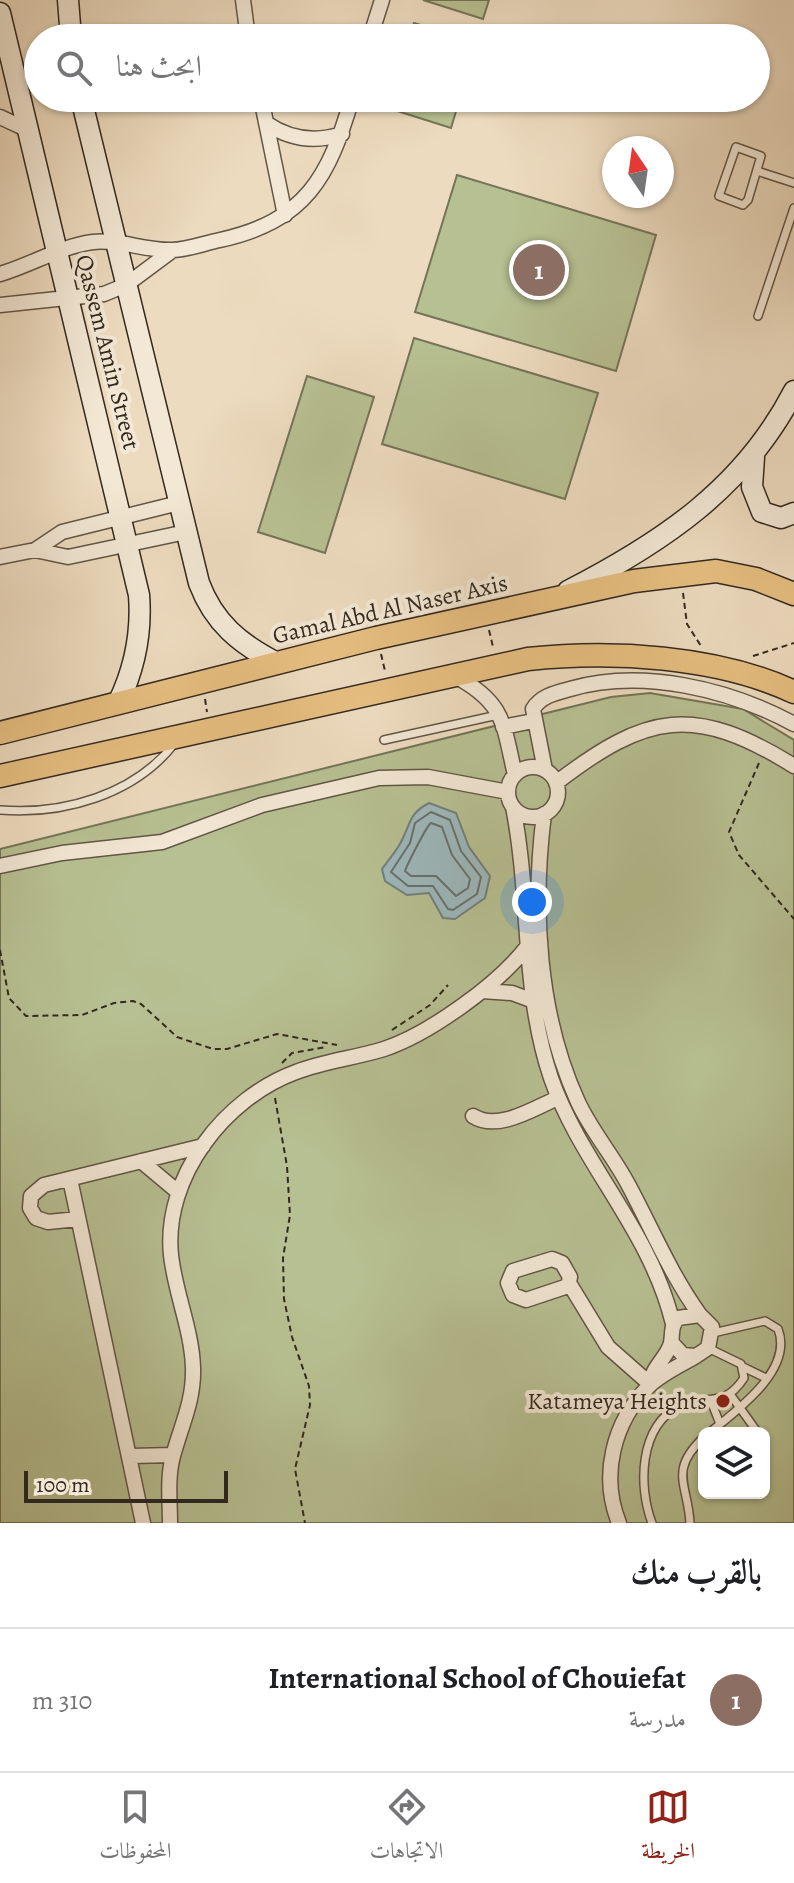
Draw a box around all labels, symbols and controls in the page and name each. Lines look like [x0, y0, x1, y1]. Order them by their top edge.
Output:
search box [24, 24, 770, 112]
icon: search [52, 46, 96, 90]
text: ابحث هنا [116, 46, 202, 86]
north arrow [602, 136, 674, 208]
pin: 1 [513, 240, 565, 300]
street label: Qassem Amin Street [68, 251, 148, 453]
street label: Gamal Abd Al Naser Axis [269, 566, 511, 652]
your location [512, 882, 552, 922]
place label: Katameya Heights [527, 1385, 707, 1417]
marker: Katameya Heights [714, 1392, 732, 1410]
map controls [698, 1427, 770, 1499]
button: layers [698, 1427, 770, 1499]
scale bar [24, 1467, 228, 1503]
text: 100 m [36, 1470, 90, 1500]
text: بالقرب منك [630, 1548, 762, 1595]
text: International School of Chouiefat [269, 1658, 686, 1698]
text: 310 m [32, 1683, 92, 1718]
text: 1 [731, 1683, 741, 1718]
text: مدرسة [629, 1701, 686, 1736]
tab: المحفوظات [99, 1785, 172, 1872]
tab: الاتجاهات [370, 1785, 443, 1872]
tab: الخريطة [641, 1785, 695, 1872]

